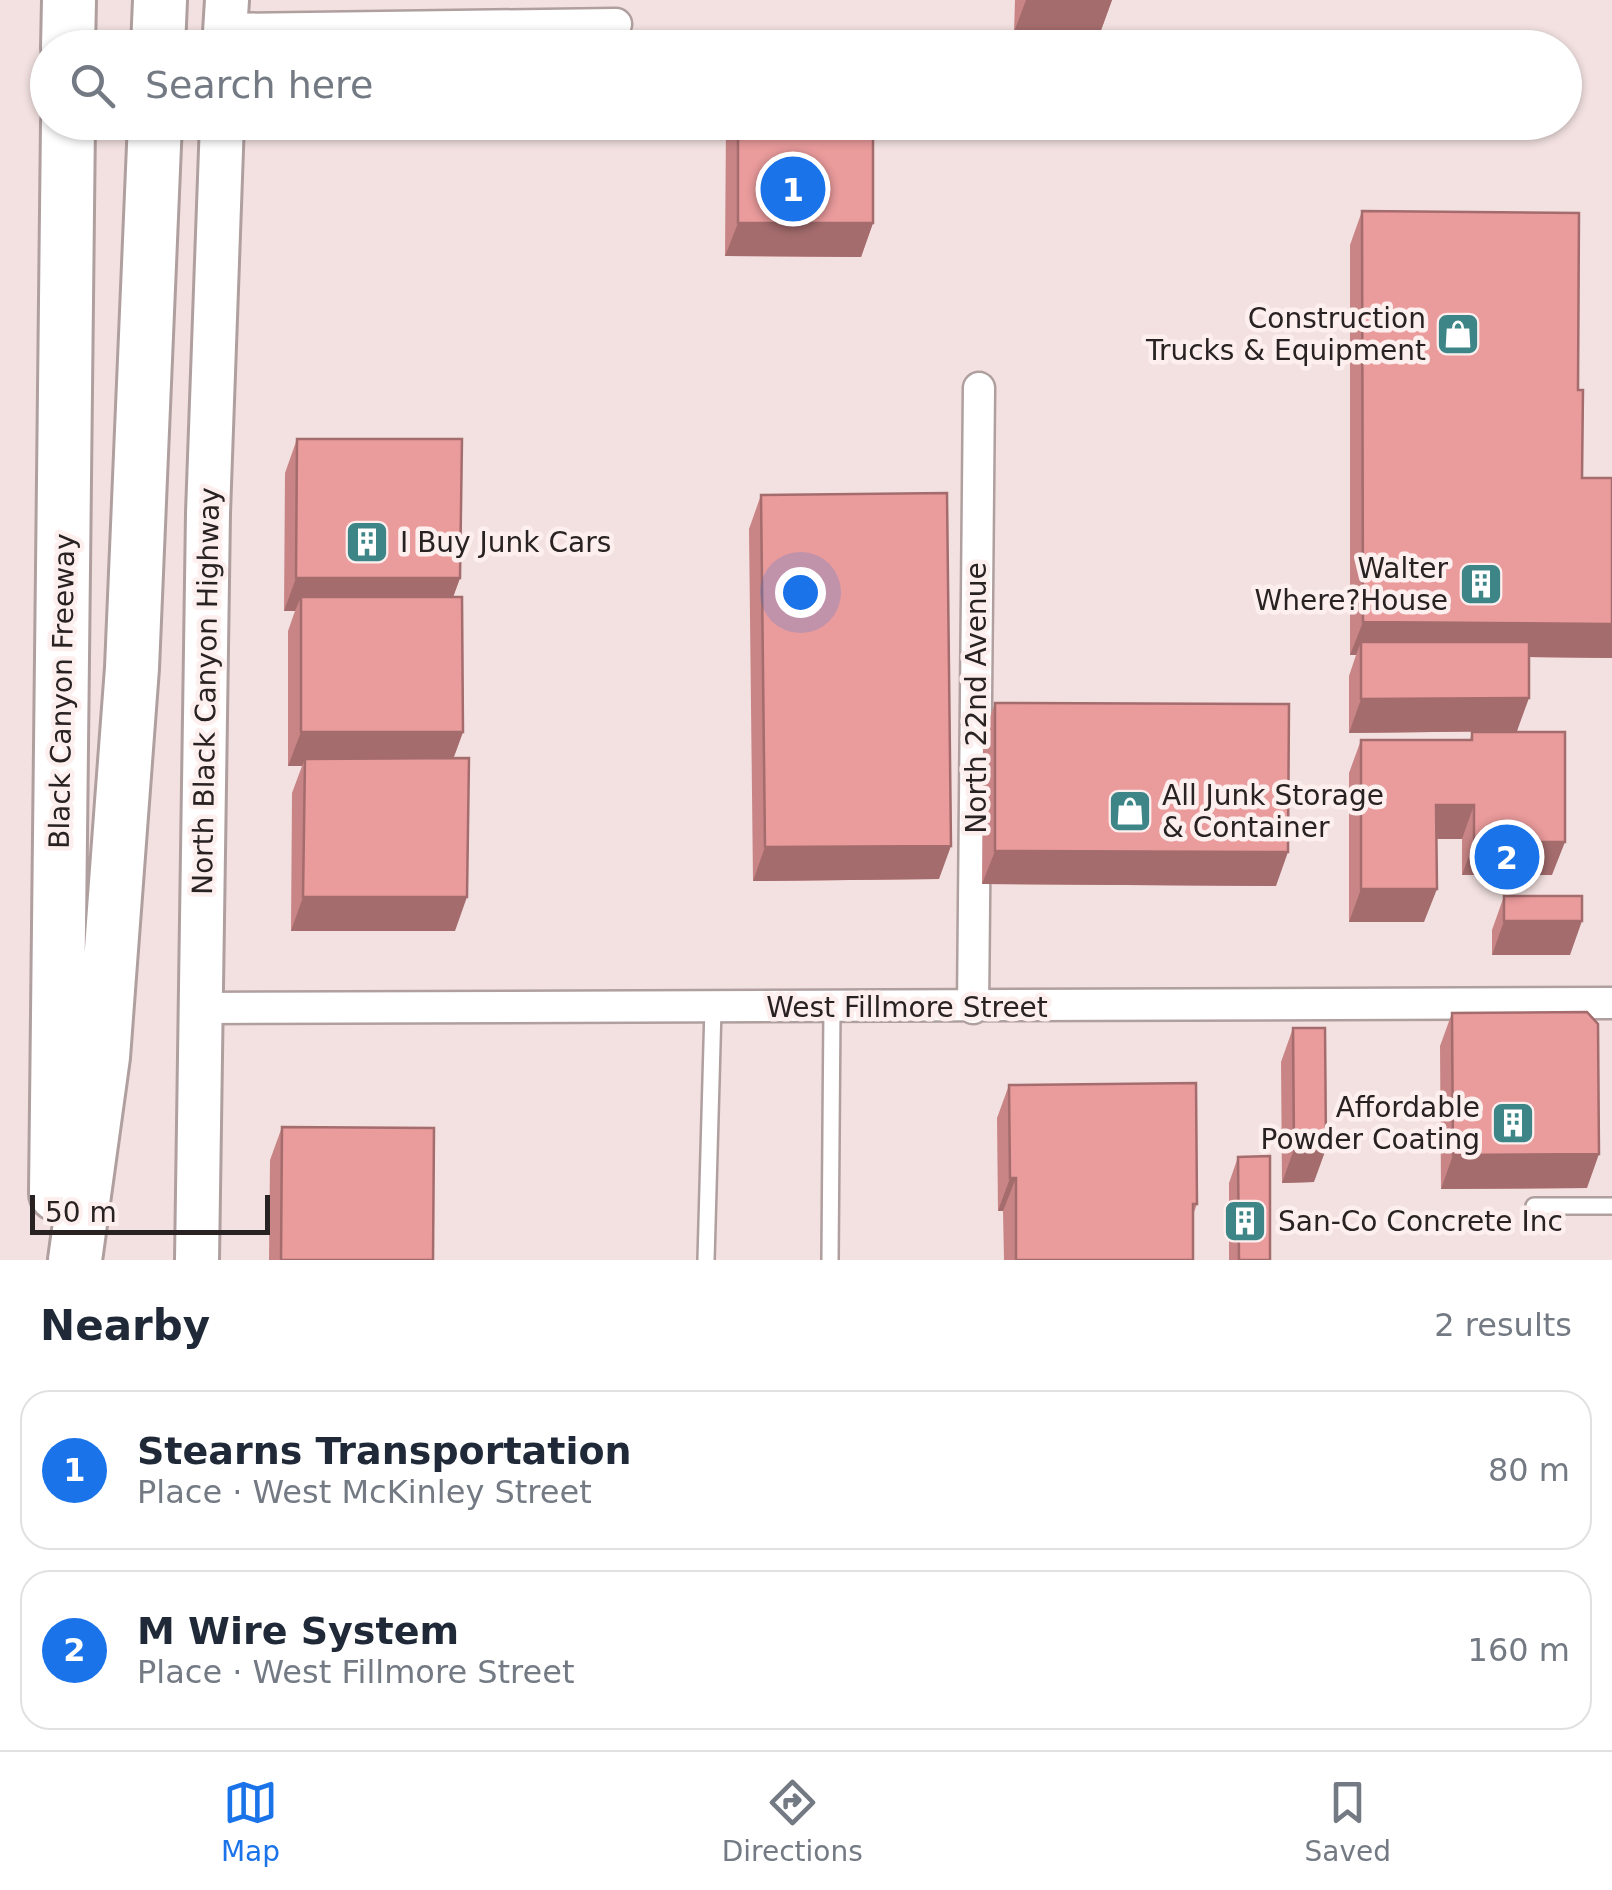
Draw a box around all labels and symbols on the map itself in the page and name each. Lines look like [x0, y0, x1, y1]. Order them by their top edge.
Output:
pin: 1 [760, 152, 826, 226]
place label: Construction Trucks & Equipment [1145, 302, 1426, 367]
shop icon: Construction Trucks & Equipment [1435, 311, 1481, 357]
street label: North Black Canyon Highway [186, 487, 226, 895]
building icon: I Buy Junk Cars [344, 519, 390, 565]
place label: I Buy Junk Cars [400, 526, 611, 559]
street label: Black Canyon Freeway [43, 533, 81, 849]
place label: Walter Where?House [1255, 552, 1448, 617]
building icon: Walter Where?House [1458, 561, 1504, 607]
street label: North 22nd Avenue [960, 562, 993, 834]
your location [775, 567, 826, 618]
place label: All Junk Storage & Container [1162, 779, 1384, 844]
shop icon: All Junk Storage & Container [1107, 788, 1153, 834]
pin: 2 [1474, 820, 1540, 894]
street label: West Fillmore Street [766, 991, 1048, 1024]
place label: Affordable Powder Coating [1261, 1091, 1480, 1156]
building icon: Affordable Powder Coating [1490, 1100, 1536, 1146]
scale bar [30, 1190, 270, 1234]
building icon: San-Co Concrete Inc [1222, 1198, 1268, 1244]
place label: San-Co Concrete Inc [1278, 1205, 1563, 1238]

